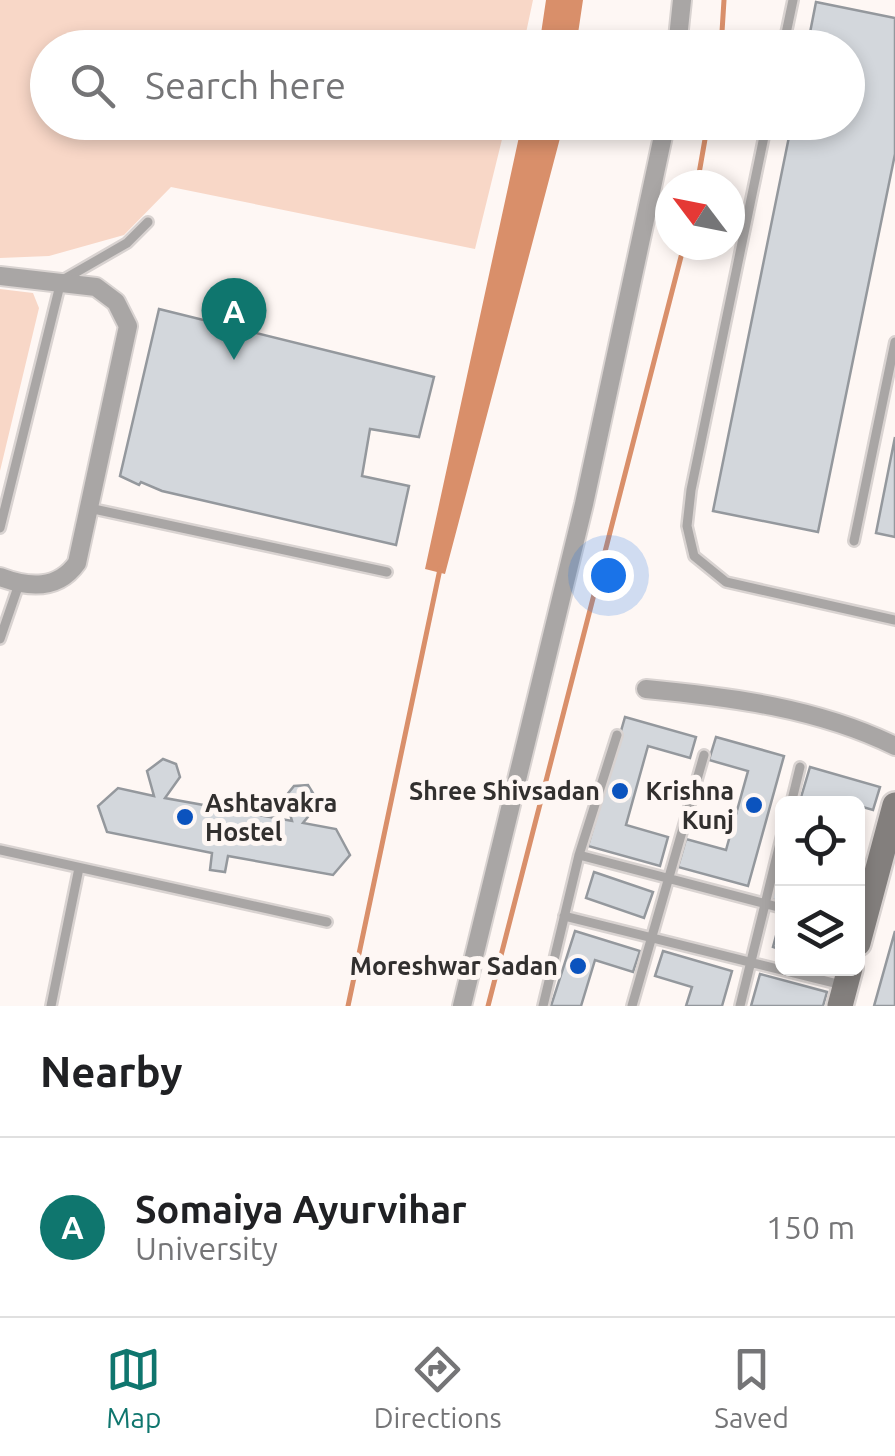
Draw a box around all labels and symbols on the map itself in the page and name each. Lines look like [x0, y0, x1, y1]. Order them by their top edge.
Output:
north arrow [655, 170, 745, 260]
pin: A [202, 278, 266, 360]
your location [583, 550, 634, 601]
place label: Shree Shivsadan [409, 777, 600, 805]
place label: Krishna Kunj [646, 777, 734, 834]
marker: Shree Shivsadan [609, 780, 631, 802]
place label: Ashtavakra Hostel [205, 789, 337, 846]
marker: Krishna Kunj [743, 794, 765, 816]
marker: Ashtavakra Hostel [174, 806, 196, 828]
place label: Moreshwar Sadan [350, 952, 558, 980]
marker: Moreshwar Sadan [567, 955, 589, 977]

